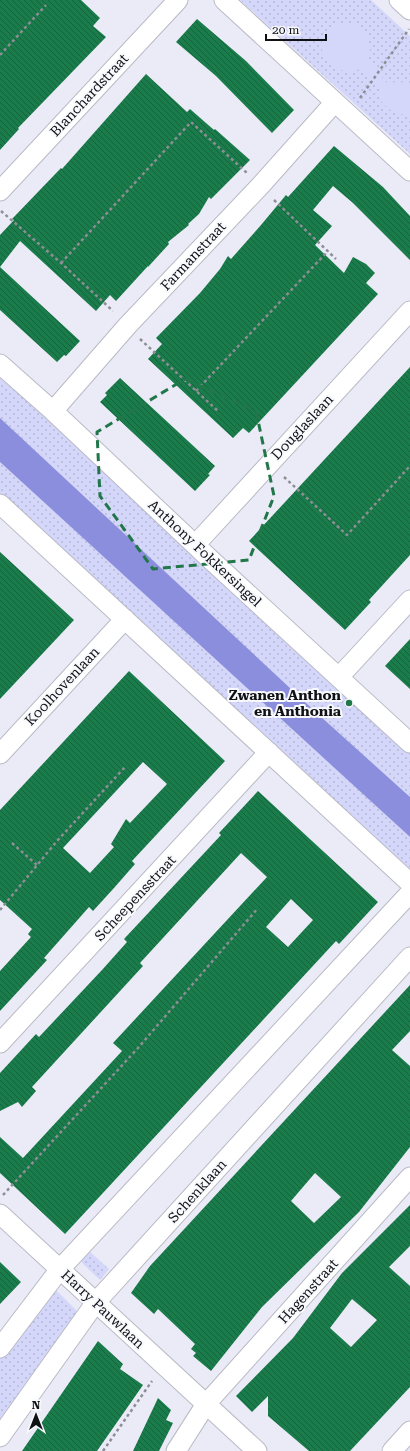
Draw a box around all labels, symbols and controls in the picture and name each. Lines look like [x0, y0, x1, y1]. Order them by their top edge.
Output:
scale bar [266, 16, 326, 42]
text: 20 m [272, 23, 299, 37]
street label: Blanchardstraat [47, 50, 131, 140]
street label: Farmanstraat [157, 218, 229, 294]
street label: Douglaslaan [268, 391, 336, 463]
street label: Anthony Fokkersingel [145, 496, 265, 610]
street label: Koolhovenlaan [22, 643, 102, 729]
place label: Zwanen Anthon en Anthonia [229, 687, 342, 719]
marker: Zwanen Anthon en Anthonia [344, 698, 354, 708]
street label: Scheepensstraat [91, 852, 179, 944]
street label: Schenklaan [165, 1156, 229, 1226]
street label: Hagenstraat [275, 1256, 341, 1326]
street label: Harry Pauwlaan [58, 1266, 148, 1352]
north arrow [16, 1395, 56, 1435]
text: N [32, 1399, 41, 1412]

